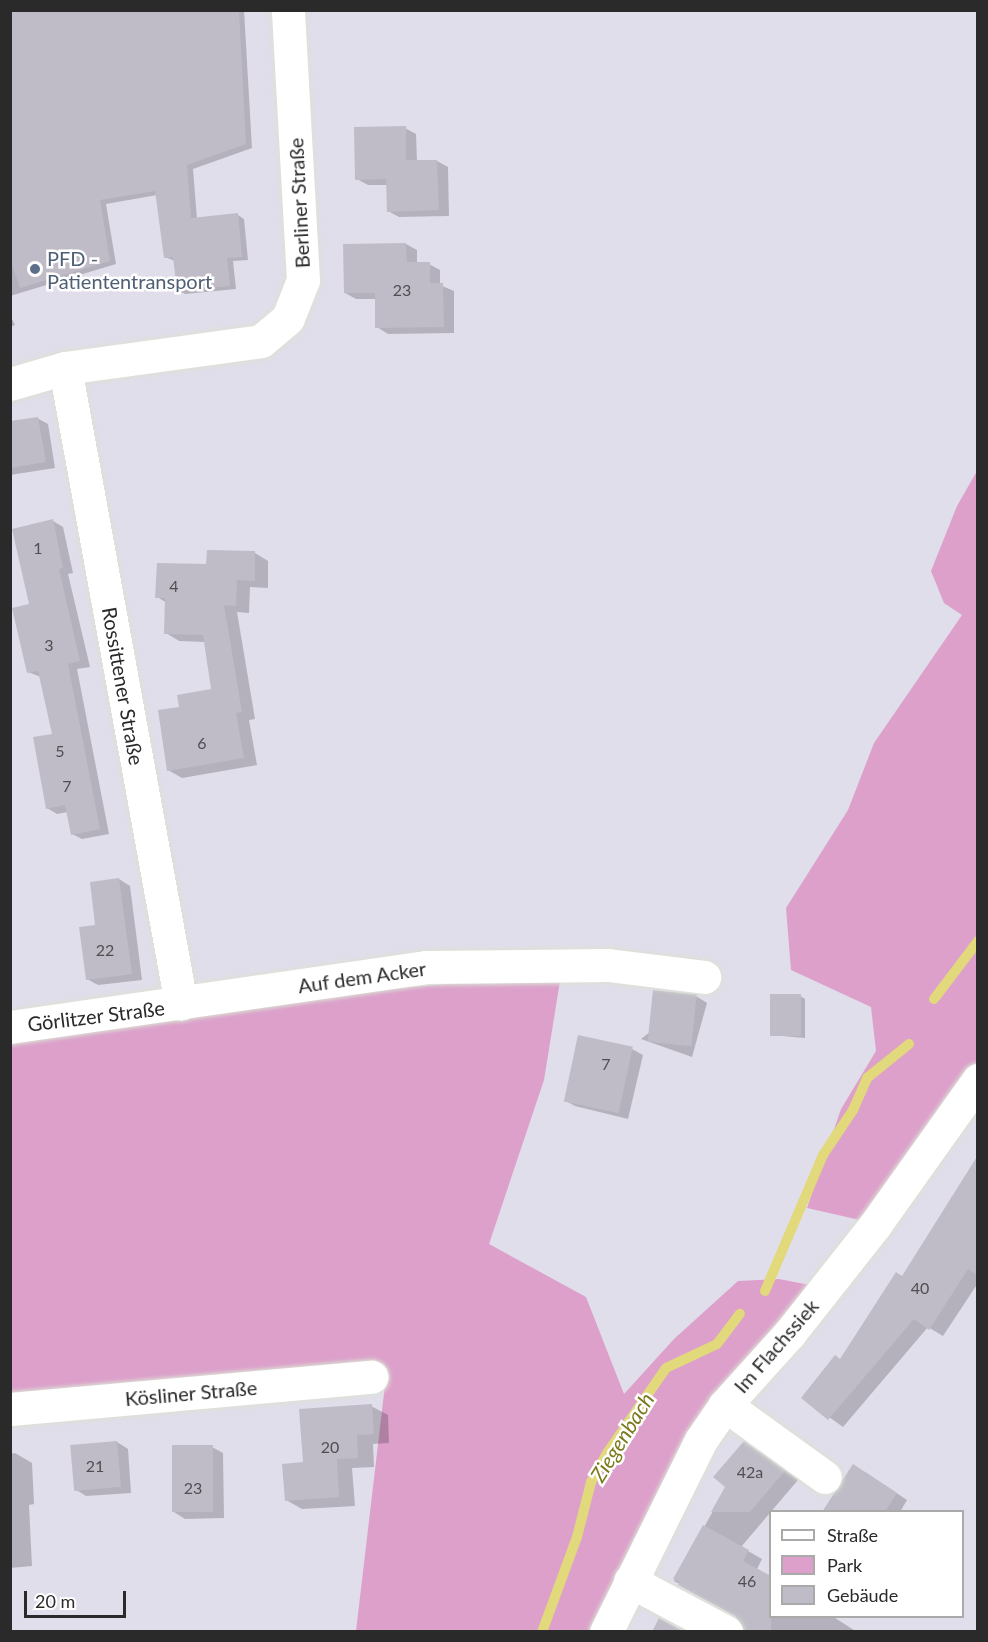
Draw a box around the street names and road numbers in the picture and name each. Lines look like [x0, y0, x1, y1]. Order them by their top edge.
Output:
street label: Berliner Straße [284, 137, 314, 269]
street label: Rossittener Straße [97, 605, 149, 767]
street label: Auf dem Acker [296, 956, 428, 998]
street label: Görlitzer Straße [26, 996, 166, 1036]
street label: Im Flachssiek [729, 1294, 823, 1398]
street label: Kösliner Straße [124, 1375, 258, 1411]

